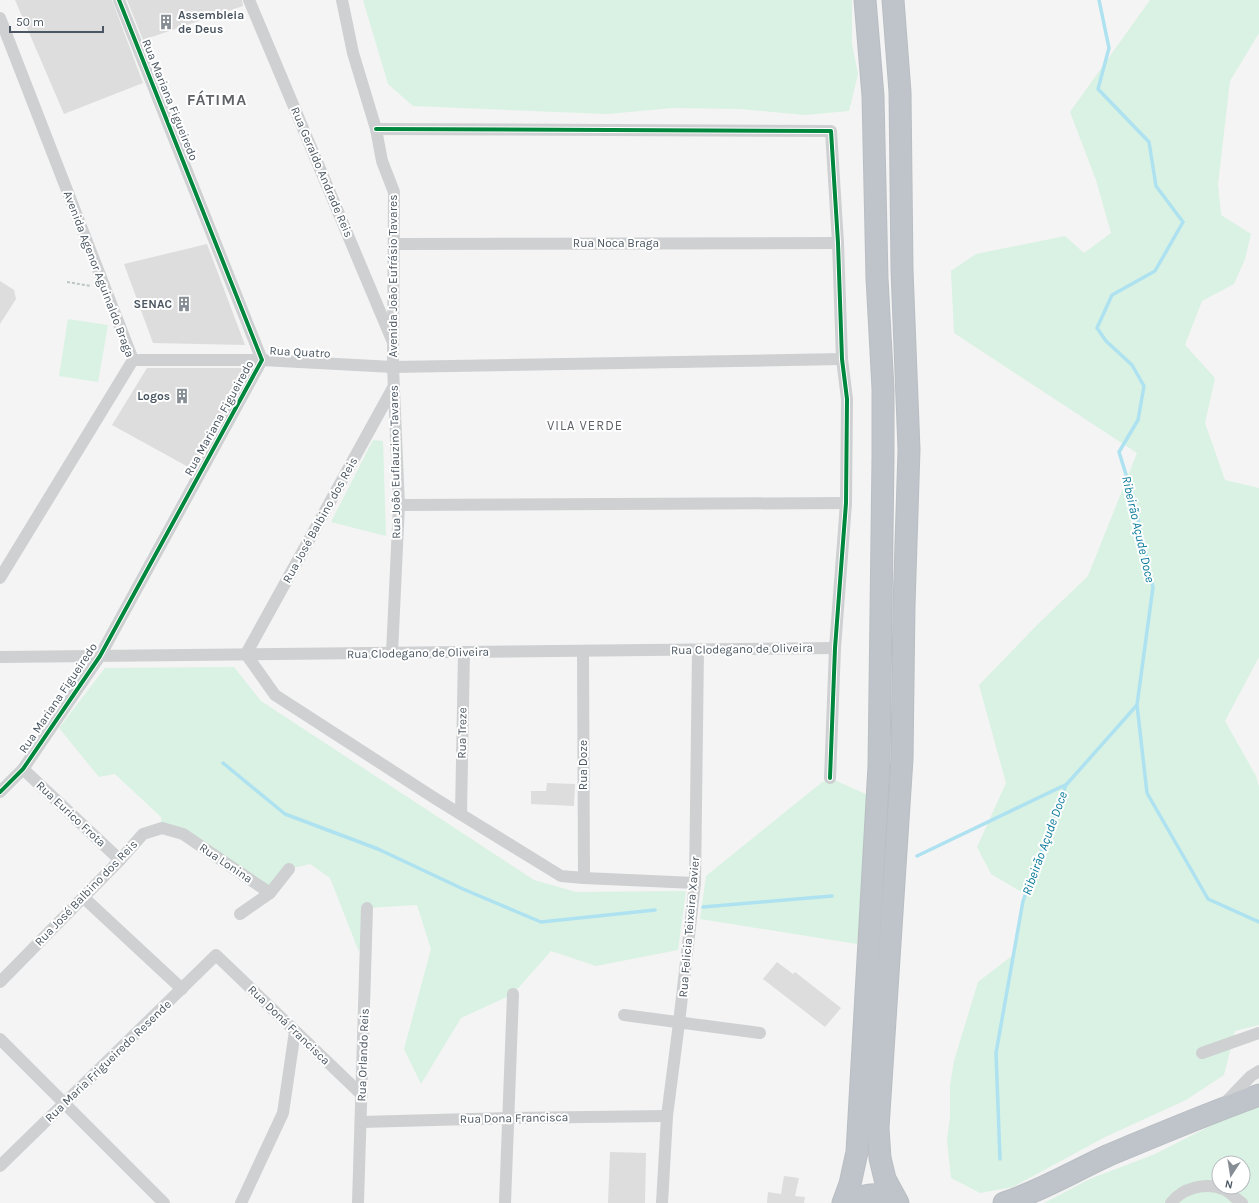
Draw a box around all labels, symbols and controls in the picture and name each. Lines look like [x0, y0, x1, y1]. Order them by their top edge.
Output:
scale bar [10, 8, 103, 34]
place label: Assembleia de Deus [178, 8, 244, 36]
building icon: Assembleia de Deus [157, 13, 175, 31]
text: 50 m [16, 15, 44, 29]
street label: Rua Mariana Figueiredo [139, 37, 201, 163]
district label: FÁTIMA [187, 90, 247, 109]
street label: Rua Geraldo Andrade Reis [288, 105, 356, 239]
street label: Avenida Agenor Aguinaldo Braga [61, 189, 137, 359]
street label: Avenida João Eufrásio Tavares [386, 195, 400, 358]
street label: Rua Noca Braga [573, 236, 659, 250]
building icon: SENAC [175, 295, 193, 313]
place label: SENAC [134, 297, 172, 311]
street label: Rua Quatro [269, 343, 331, 361]
street label: Rua Mariana Figueiredo [181, 358, 257, 478]
street label: Rua João Euflauzino Tavares [387, 385, 403, 539]
building icon: Logos [173, 387, 191, 405]
place label: Logos [137, 389, 170, 403]
district label: VILA VERDE [547, 418, 623, 433]
street label: Rua José Balbino dos Reis [280, 455, 360, 585]
water label: Ribeirão Açude Doce [1119, 474, 1158, 584]
street label: Rua Mariana Figueiredo [16, 640, 100, 756]
street label: Rua Clodegano de Oliveira [671, 641, 813, 657]
street label: Rua Clodegano de Oliveira [347, 645, 489, 661]
street label: Rua Treze [455, 707, 469, 759]
street label: Rua Doze [576, 740, 590, 790]
street label: Rua Eurico Frota [33, 778, 109, 850]
water label: Ribeirão Açude Doce [1019, 789, 1070, 897]
street label: Rua José Balbino dos Reis [32, 837, 140, 949]
street label: Rua Lonina [197, 840, 255, 886]
street label: Rua Felicia Teixeira Xavier [676, 855, 702, 998]
street label: Rua Doná Francisca [245, 982, 333, 1068]
street label: Rua Maria Frigueiredo Resende [42, 997, 174, 1125]
street label: Rua Orlando Reis [354, 1008, 372, 1102]
street label: Rua Dona Francisca [460, 1110, 568, 1126]
north arrow [1211, 1155, 1251, 1195]
text: N [1224, 1177, 1234, 1191]

